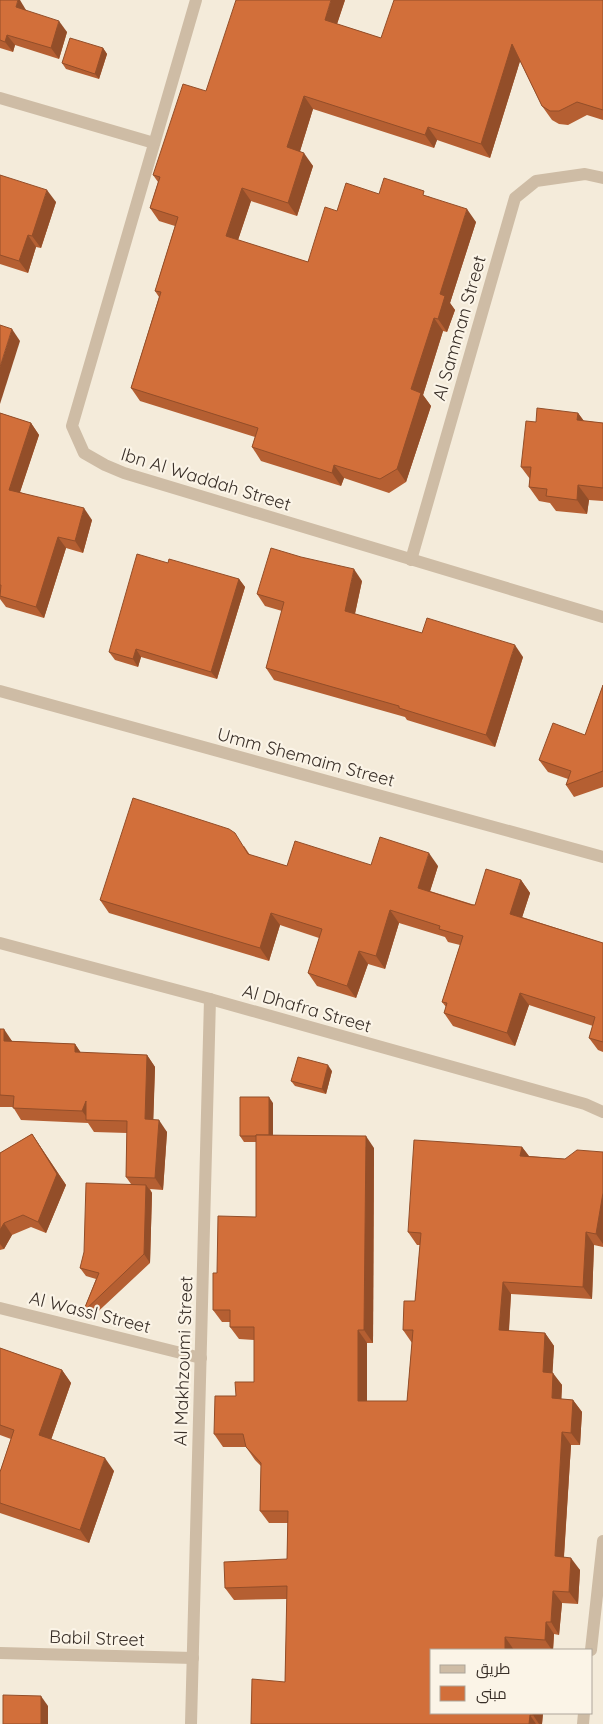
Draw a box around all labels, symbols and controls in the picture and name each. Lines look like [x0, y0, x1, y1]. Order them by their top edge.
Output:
street label: Al Samman Street [427, 253, 491, 403]
street label: Ibn Al Waddah Street [118, 442, 294, 516]
street label: Umm Shemaim Street [215, 722, 397, 792]
street label: Al Dhafra Street [240, 979, 374, 1037]
street label: Al Makhzoumi Street [169, 1276, 197, 1446]
street label: Al Wassl Street [27, 1286, 153, 1338]
street label: Babil Street [49, 1625, 145, 1651]
legend [430, 1649, 593, 1714]
text: طريق [476, 1659, 510, 1679]
text: مبنى [476, 1684, 507, 1704]

